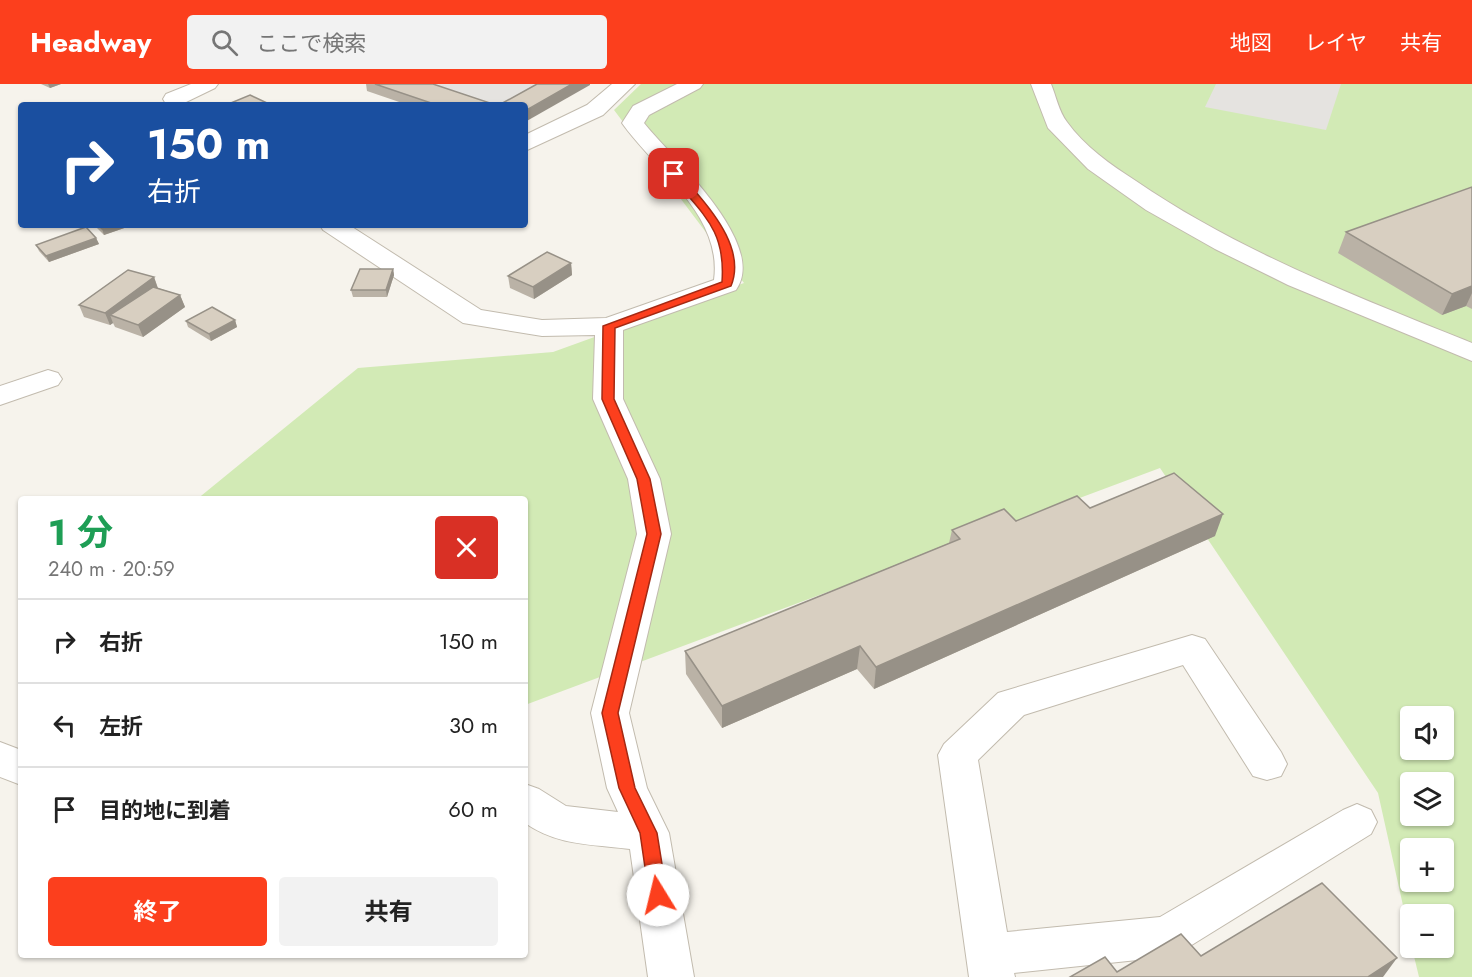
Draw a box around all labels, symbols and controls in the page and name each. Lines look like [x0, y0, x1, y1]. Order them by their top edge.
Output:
search box [187, 15, 607, 69]
text: Headway [30, 22, 151, 63]
icon: search [208, 26, 241, 59]
text: ここで検索 [256, 27, 366, 59]
text: 地図 [1230, 28, 1272, 58]
text: レイヤ [1305, 28, 1367, 58]
text: 共有 [1400, 28, 1442, 58]
text: 150 m [147, 114, 270, 175]
icon: right [48, 126, 126, 204]
pin [648, 148, 699, 199]
icon: arrive [657, 157, 690, 190]
text: 右折 [147, 172, 201, 211]
text: 1 分 [48, 506, 113, 558]
button: close [435, 516, 498, 579]
text: 240 m · 20:59 [48, 555, 175, 584]
icon: right [48, 625, 81, 658]
text: 150 m [439, 625, 498, 657]
text: 右折 [99, 626, 143, 658]
map controls [1400, 706, 1454, 958]
button: sound [1400, 706, 1454, 760]
icon: left [48, 709, 81, 742]
text: 30 m [449, 709, 498, 741]
text: 左折 [99, 710, 143, 742]
button: layers [1400, 772, 1454, 826]
icon: arrive [48, 793, 81, 826]
text: 60 m [448, 793, 498, 825]
text: 目的地に到着 [99, 794, 231, 826]
button: + [1400, 838, 1454, 892]
position arrow [626, 863, 690, 927]
button: 終了 [48, 877, 267, 946]
button: 共有 [279, 877, 498, 946]
button: − [1400, 904, 1454, 958]

